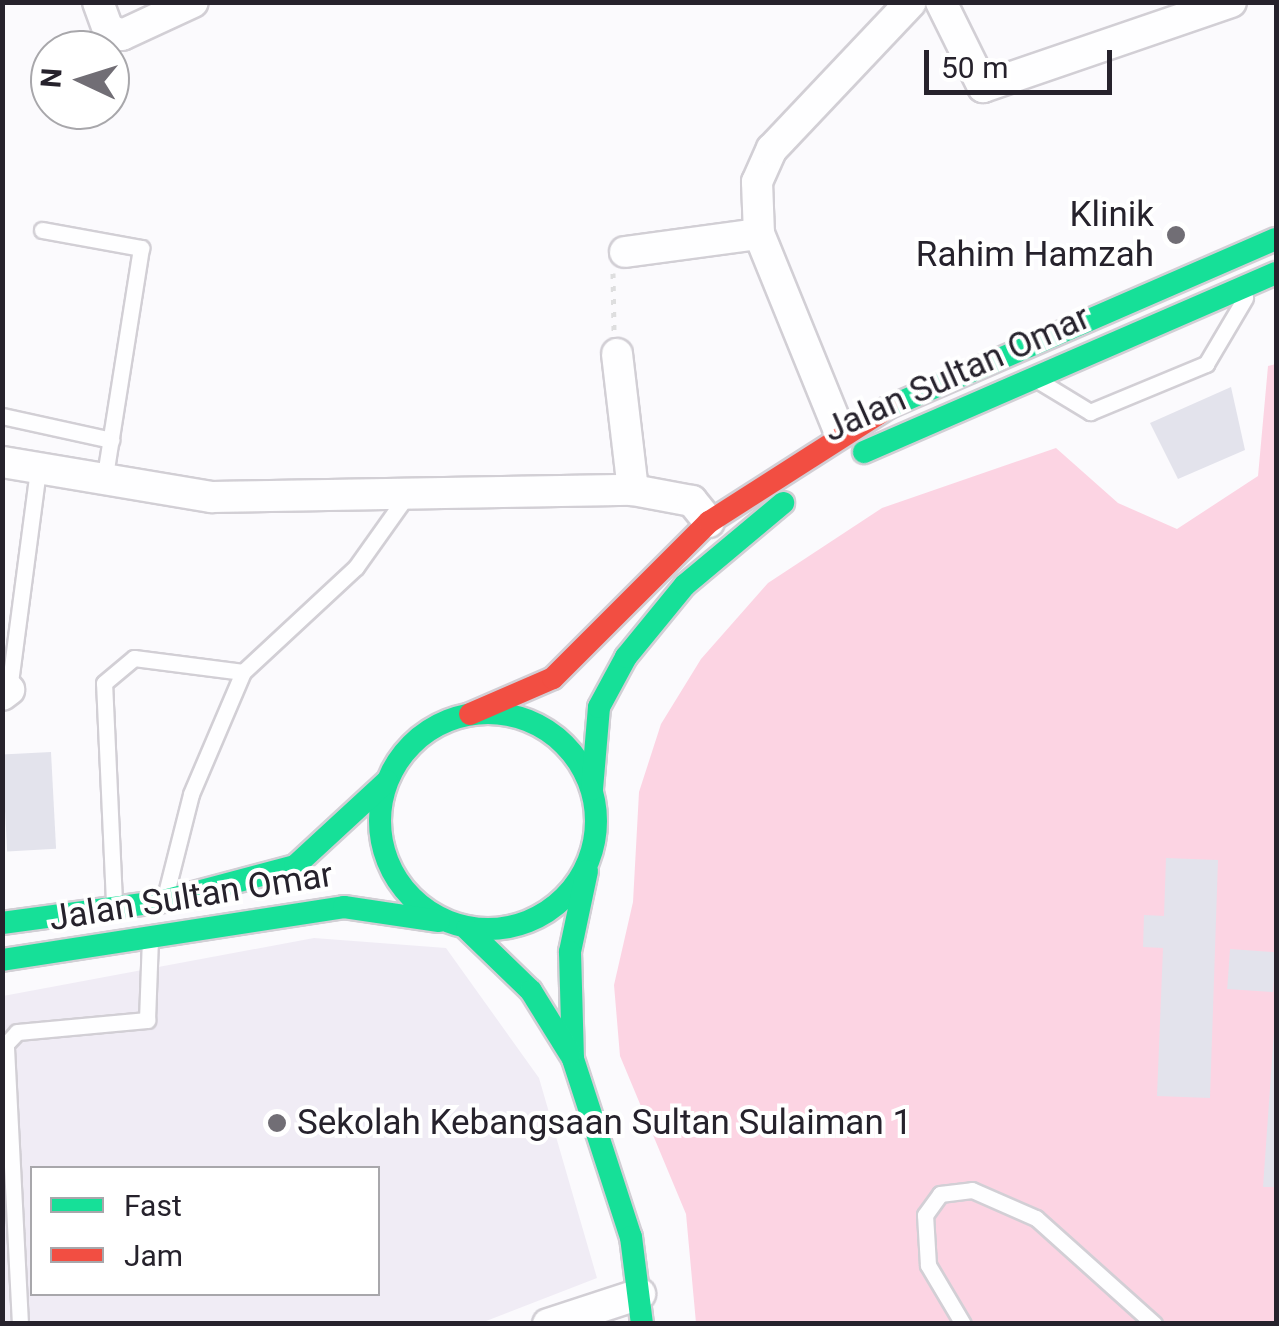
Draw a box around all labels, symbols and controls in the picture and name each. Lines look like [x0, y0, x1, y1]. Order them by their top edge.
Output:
north arrow [30, 30, 130, 130]
scale bar [929, 30, 1116, 92]
text: 50 m [941, 50, 1008, 85]
text: N [34, 67, 69, 89]
place label: Klinik Rahim Hamzah [916, 194, 1154, 276]
marker: Klinik Rahim Hamzah [1163, 222, 1189, 248]
street label: Jalan Sultan Omar [818, 297, 1096, 451]
street label: Jalan Sultan Omar [46, 854, 336, 940]
place label: Sekolah Kebangsaan Sultan Sulaiman 1 [297, 1102, 912, 1144]
marker: Sekolah Kebangsaan Sultan Sulaiman 1 [266, 1112, 288, 1134]
legend [30, 1166, 380, 1296]
text: Fast [124, 1188, 182, 1223]
text: Jam [124, 1238, 183, 1273]

